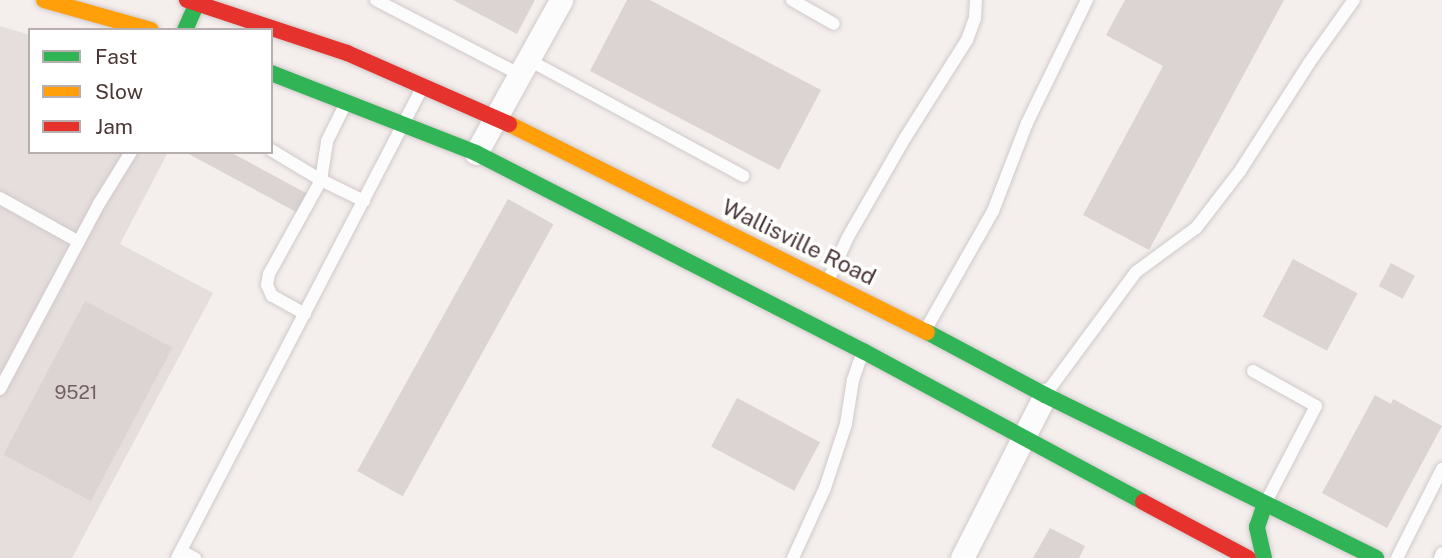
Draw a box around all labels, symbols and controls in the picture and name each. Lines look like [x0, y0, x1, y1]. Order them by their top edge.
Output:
legend [28, 28, 273, 154]
text: Fast [95, 44, 137, 69]
text: Slow [95, 79, 143, 104]
text: Jam [95, 114, 133, 139]
street label: Wallisville Road [717, 193, 881, 291]
house number: 9521 [54, 382, 98, 404]

